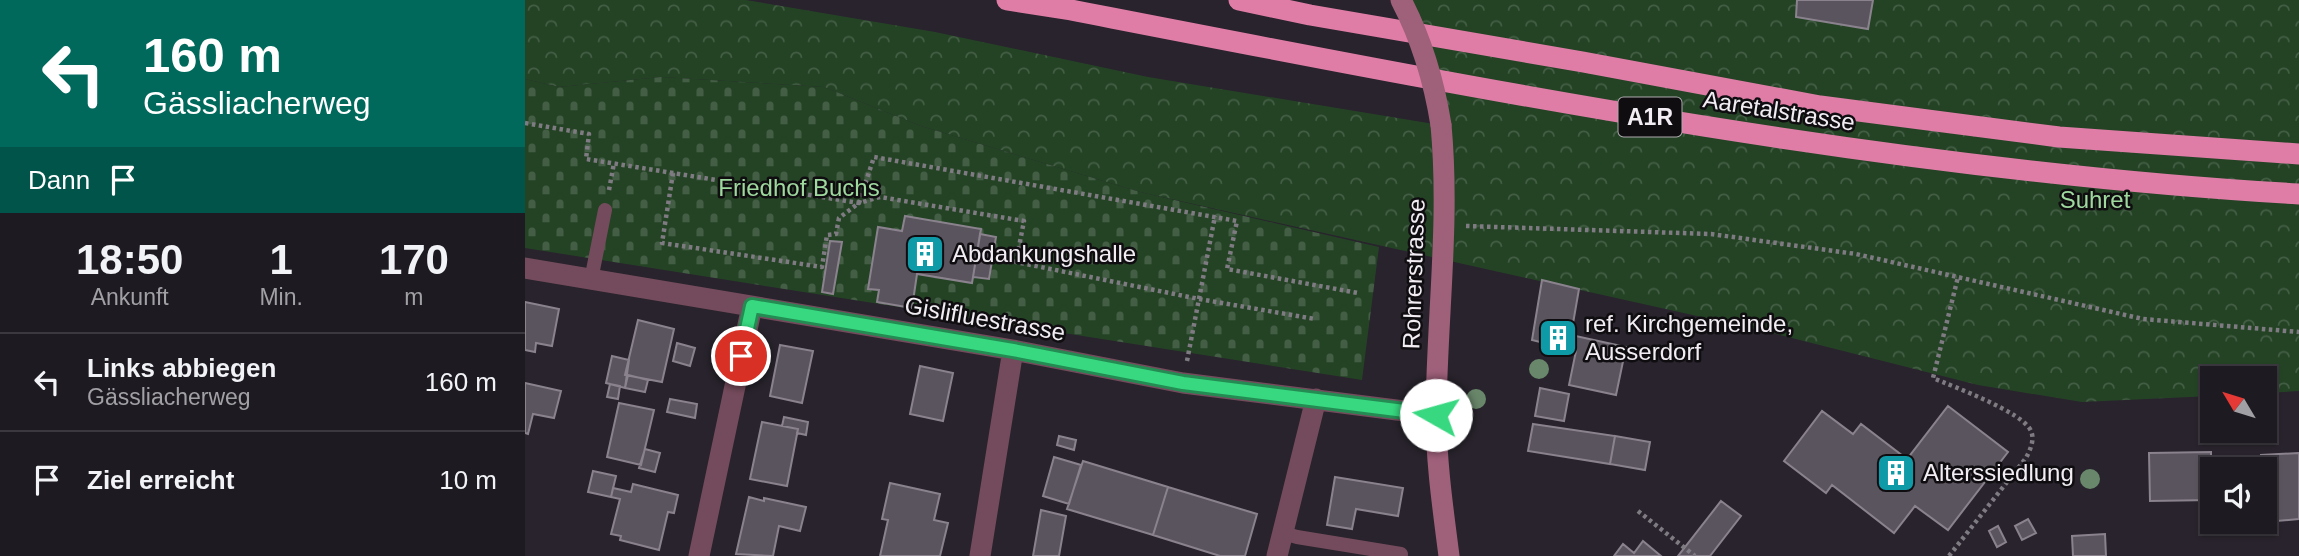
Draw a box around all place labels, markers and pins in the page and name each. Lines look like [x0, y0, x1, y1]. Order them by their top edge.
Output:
building icon: Abdankungshalle [904, 233, 946, 275]
place label: Abdankungshalle [952, 240, 1136, 267]
place label: ref. Kirchgemeinde, Ausserdorf [1585, 310, 1793, 365]
building icon: ref. Kirchgemeinde, Ausserdorf [1537, 317, 1579, 359]
pin [711, 326, 771, 386]
building icon: Alterssiedlung [1875, 452, 1917, 494]
place label: Alterssiedlung [1923, 459, 2074, 486]

